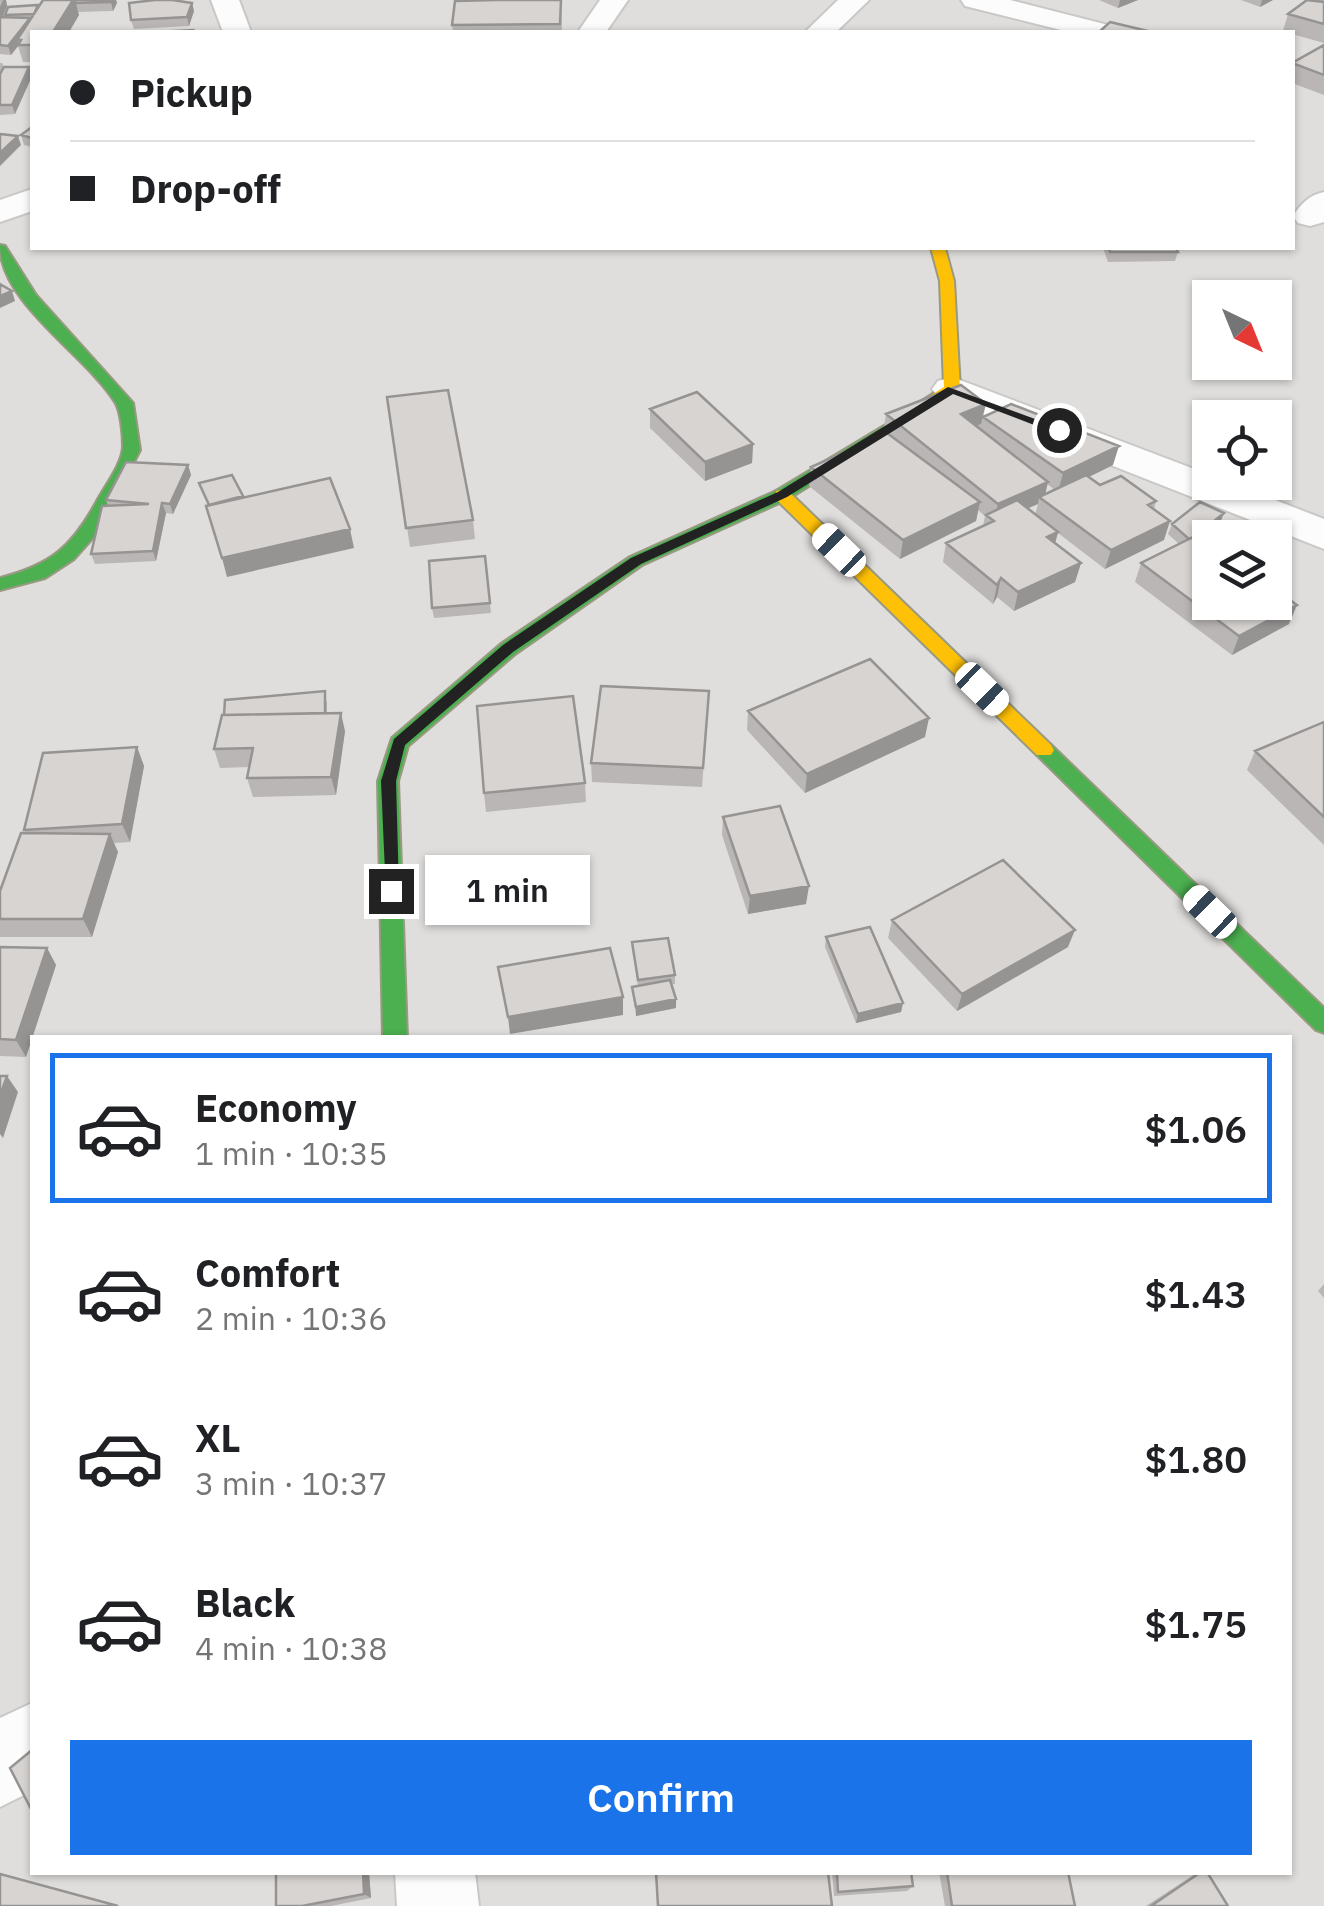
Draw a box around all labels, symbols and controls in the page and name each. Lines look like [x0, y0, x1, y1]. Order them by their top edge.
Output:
text: Pickup [130, 68, 253, 117]
text: Drop-off [130, 164, 281, 213]
north arrow [1192, 280, 1292, 380]
map controls [1192, 280, 1292, 620]
button: locate [1192, 400, 1292, 500]
route start [1037, 408, 1082, 453]
car [807, 518, 871, 582]
button: layers [1192, 520, 1292, 620]
car [950, 657, 1014, 721]
callout: 1 min [426, 856, 591, 926]
route end [369, 869, 414, 914]
text: 1 min [466, 869, 549, 911]
car [1178, 880, 1242, 944]
icon: car [75, 1083, 165, 1173]
text: Economy [195, 1083, 357, 1132]
text: $1.06 [1144, 1104, 1247, 1153]
text: 1 min · 10:35 [195, 1132, 388, 1174]
icon: car [75, 1248, 165, 1338]
text: Comfort [195, 1248, 340, 1297]
text: $1.43 [1144, 1269, 1247, 1318]
text: 2 min · 10:36 [195, 1297, 388, 1339]
icon: car [75, 1413, 165, 1503]
text: XL [195, 1413, 241, 1462]
text: $1.80 [1144, 1434, 1247, 1483]
text: 3 min · 10:37 [195, 1462, 388, 1504]
icon: car [75, 1578, 165, 1668]
text: Black [195, 1578, 295, 1627]
text: $1.75 [1144, 1599, 1247, 1648]
text: 4 min · 10:38 [195, 1627, 388, 1669]
button: Confirm [70, 1740, 1252, 1855]

